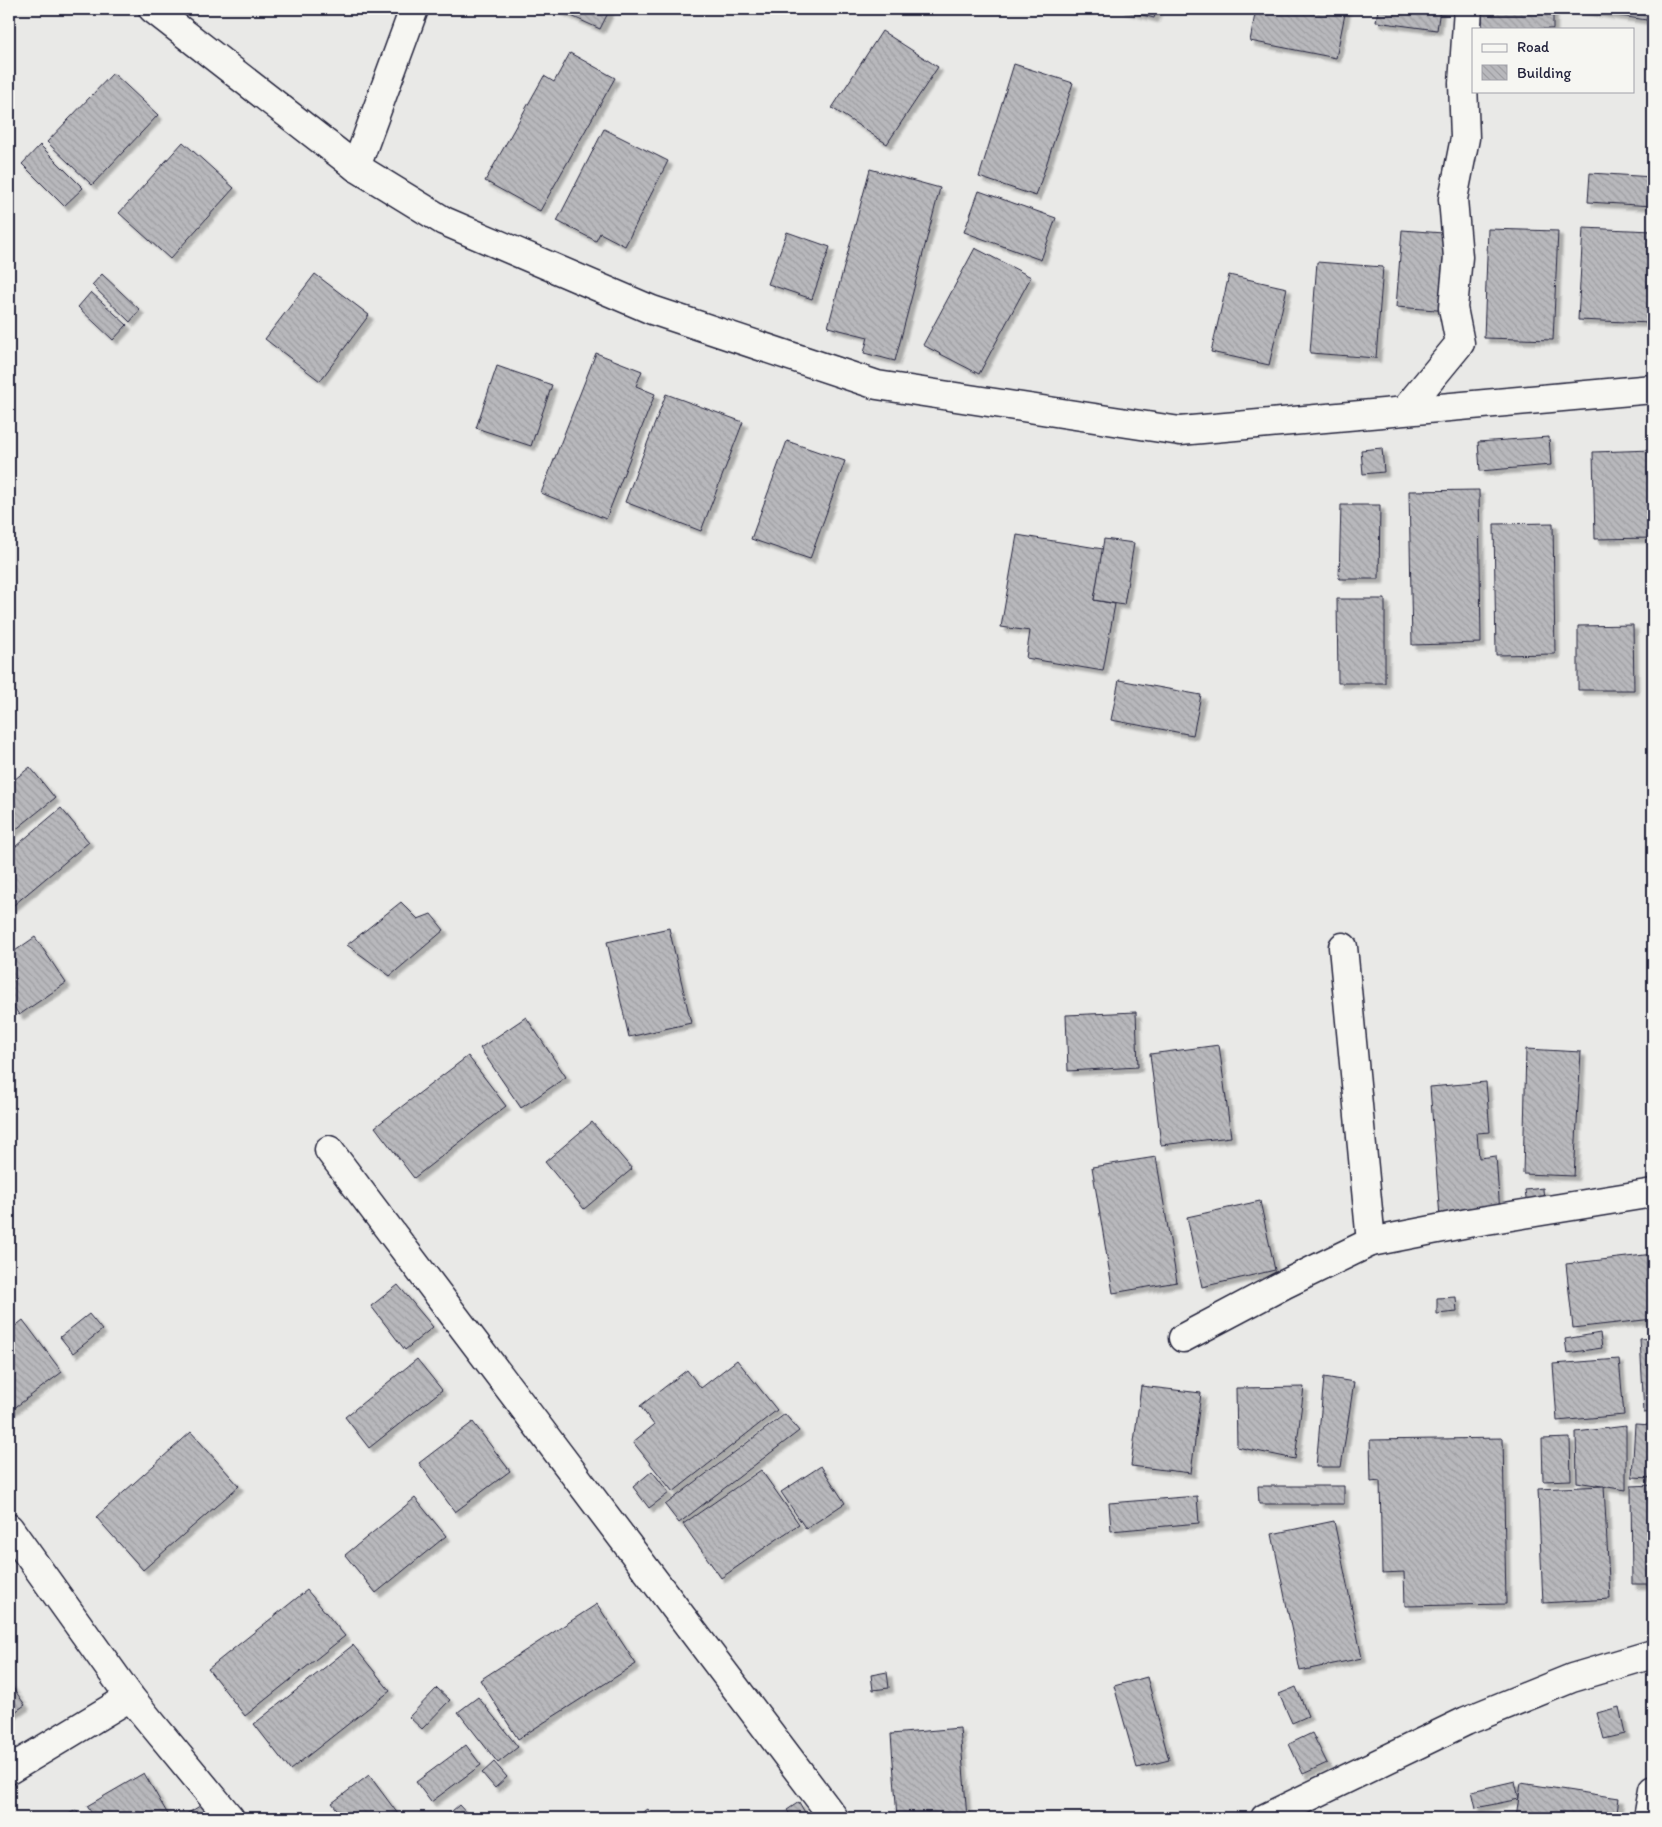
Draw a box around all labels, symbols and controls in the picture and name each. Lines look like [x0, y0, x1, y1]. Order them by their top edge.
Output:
legend [1472, 28, 1634, 92]
text: Road [1517, 38, 1550, 56]
text: Building [1517, 64, 1571, 82]

